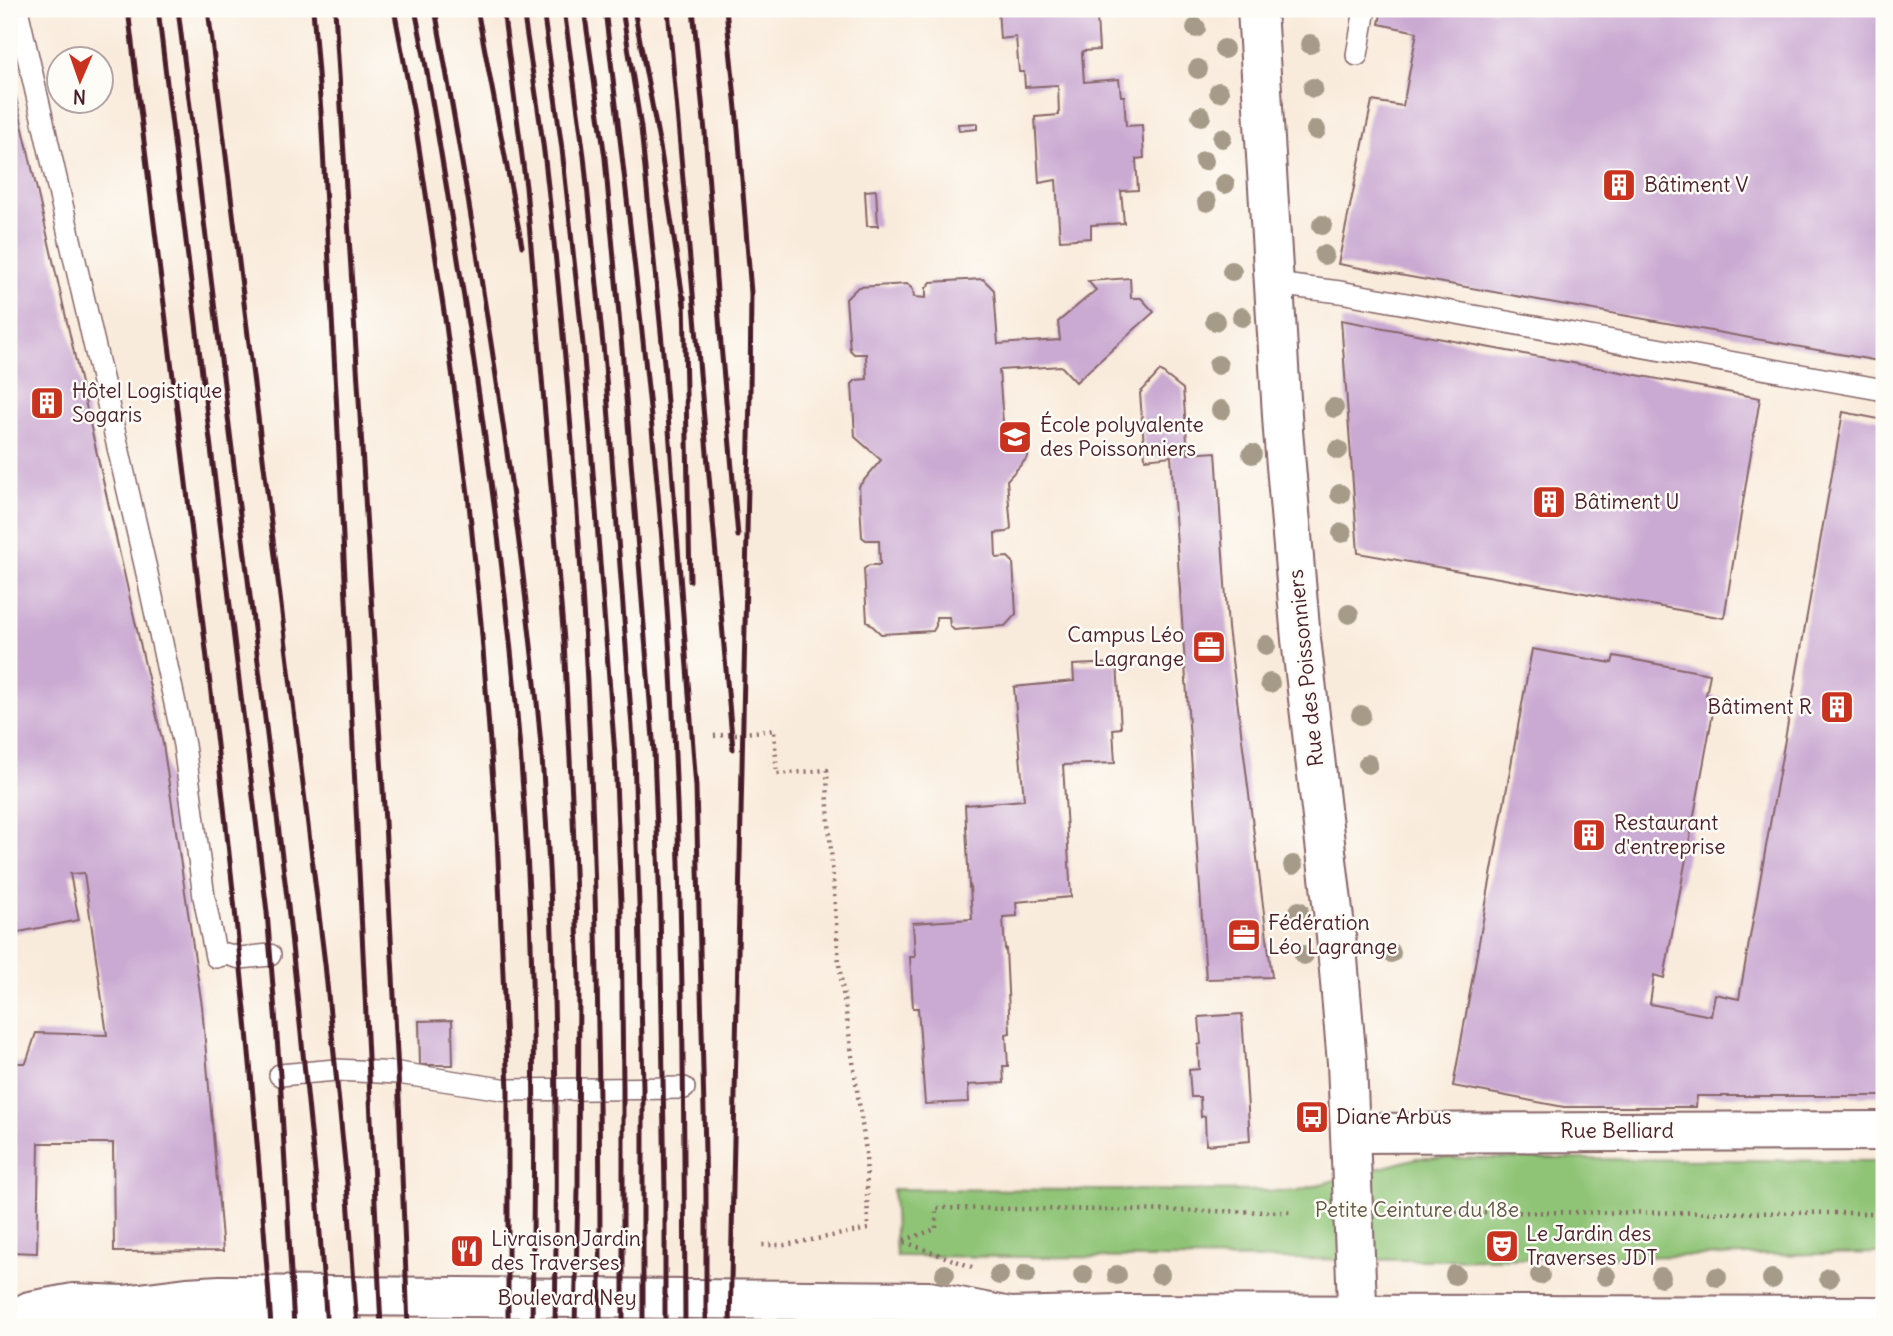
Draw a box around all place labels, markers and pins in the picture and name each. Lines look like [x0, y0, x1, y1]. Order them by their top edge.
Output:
building icon: Bâtiment V [1600, 166, 1638, 204]
place label: Bâtiment V [1644, 171, 1748, 198]
place label: Hôtel Logistique Sogaris [72, 377, 222, 428]
building icon: Hôtel Logistique Sogaris [28, 384, 66, 422]
place label: École polyvalente des Poissonniers [1040, 411, 1204, 462]
school or university icon: École polyvalente des Poissonniers [996, 418, 1034, 456]
building icon: Bâtiment U [1530, 483, 1568, 521]
place label: Bâtiment U [1574, 488, 1680, 515]
place label: Campus Léo Lagrange [1067, 621, 1184, 672]
office icon: Campus Léo Lagrange [1190, 628, 1228, 666]
building icon: Bâtiment R [1818, 688, 1856, 726]
place label: Bâtiment R [1707, 693, 1812, 720]
place label: Restaurant d'entreprise [1614, 809, 1726, 860]
building icon: Restaurant d'entreprise [1570, 816, 1608, 854]
place label: Fédération Léo Lagrange [1268, 909, 1397, 960]
office icon: Fédération Léo Lagrange [1225, 916, 1263, 954]
bus stop icon: Diane Arbus [1293, 1098, 1331, 1136]
place label: Diane Arbus [1336, 1103, 1452, 1130]
place label: Le Jardin des Traverses JDT [1526, 1220, 1657, 1271]
place label: Livraison Jardin des Traverses [491, 1225, 641, 1276]
theatre icon: Le Jardin des Traverses JDT [1483, 1227, 1521, 1265]
restaurant icon: Livraison Jardin des Traverses [448, 1232, 486, 1270]

